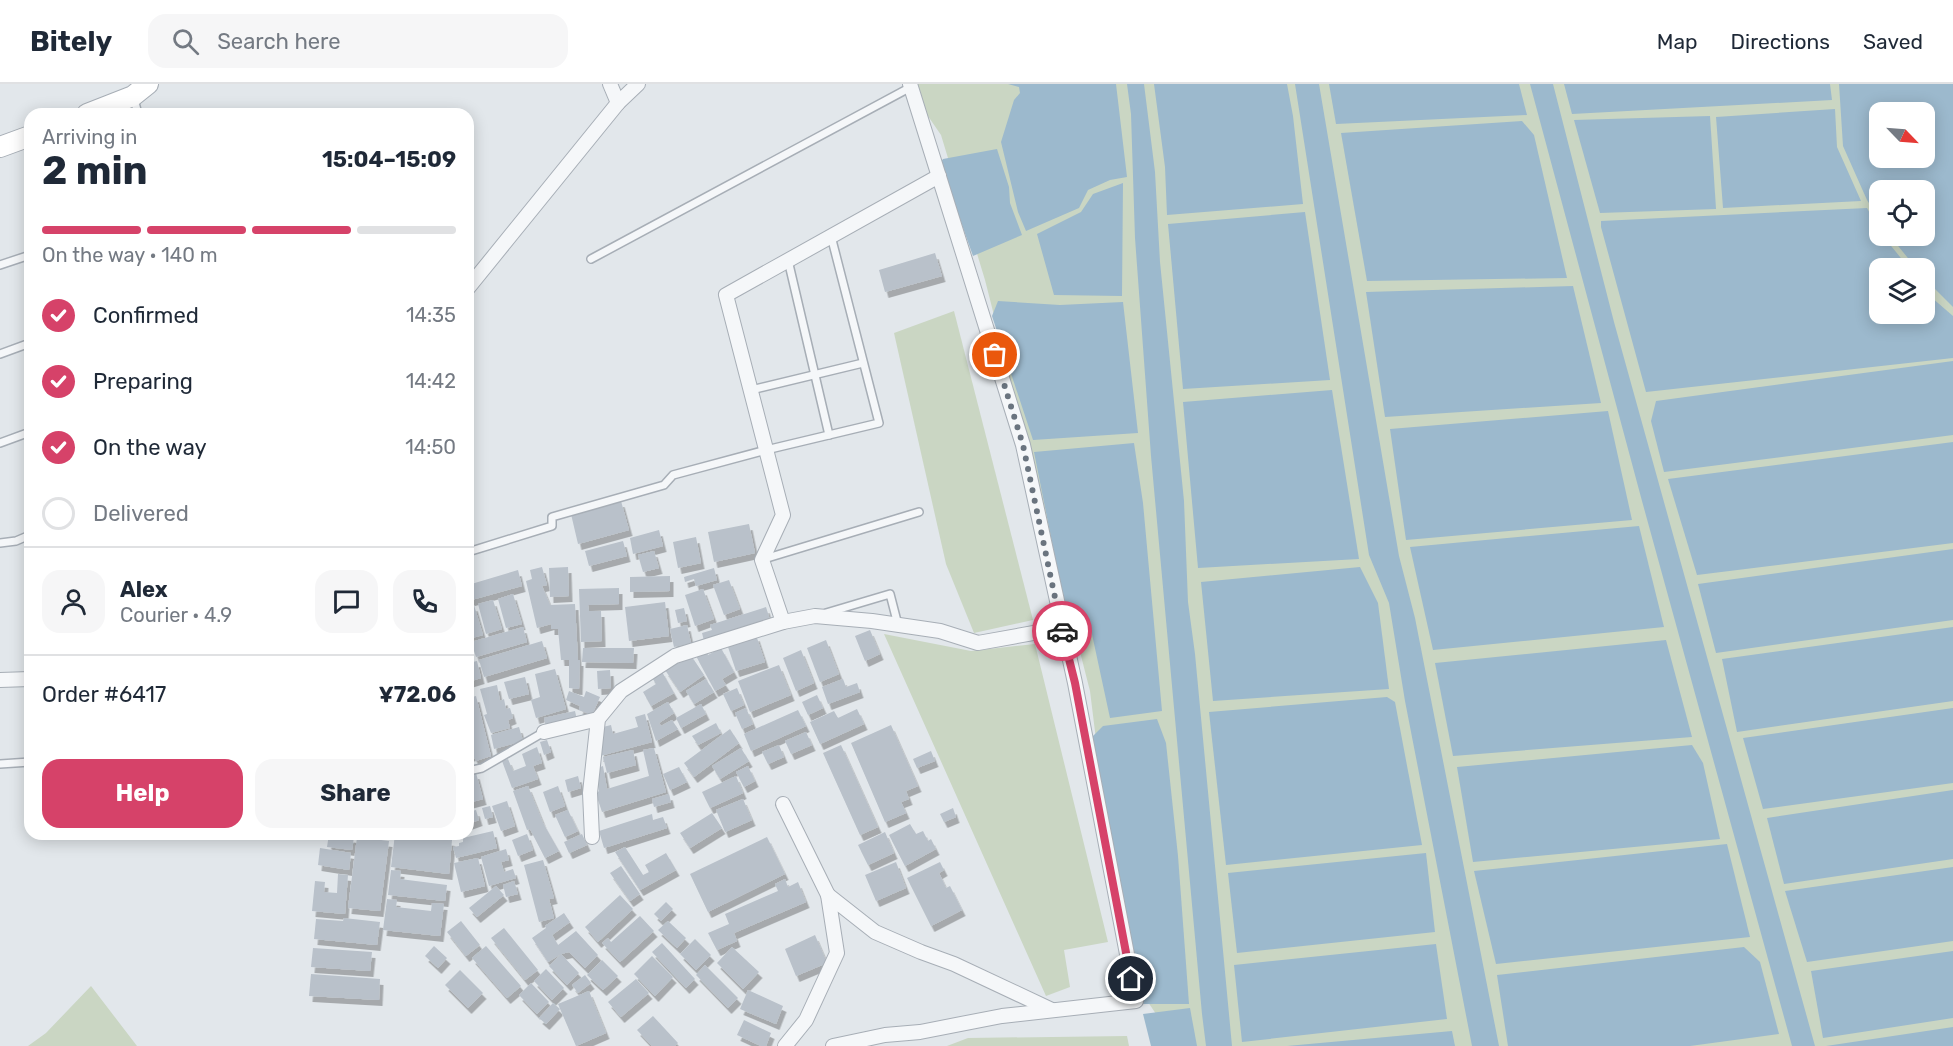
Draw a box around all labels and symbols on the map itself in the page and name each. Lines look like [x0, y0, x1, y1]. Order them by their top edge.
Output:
north arrow [1869, 102, 1935, 168]
pin [969, 329, 1020, 380]
courier [1032, 601, 1092, 661]
pin [1105, 953, 1156, 1004]

